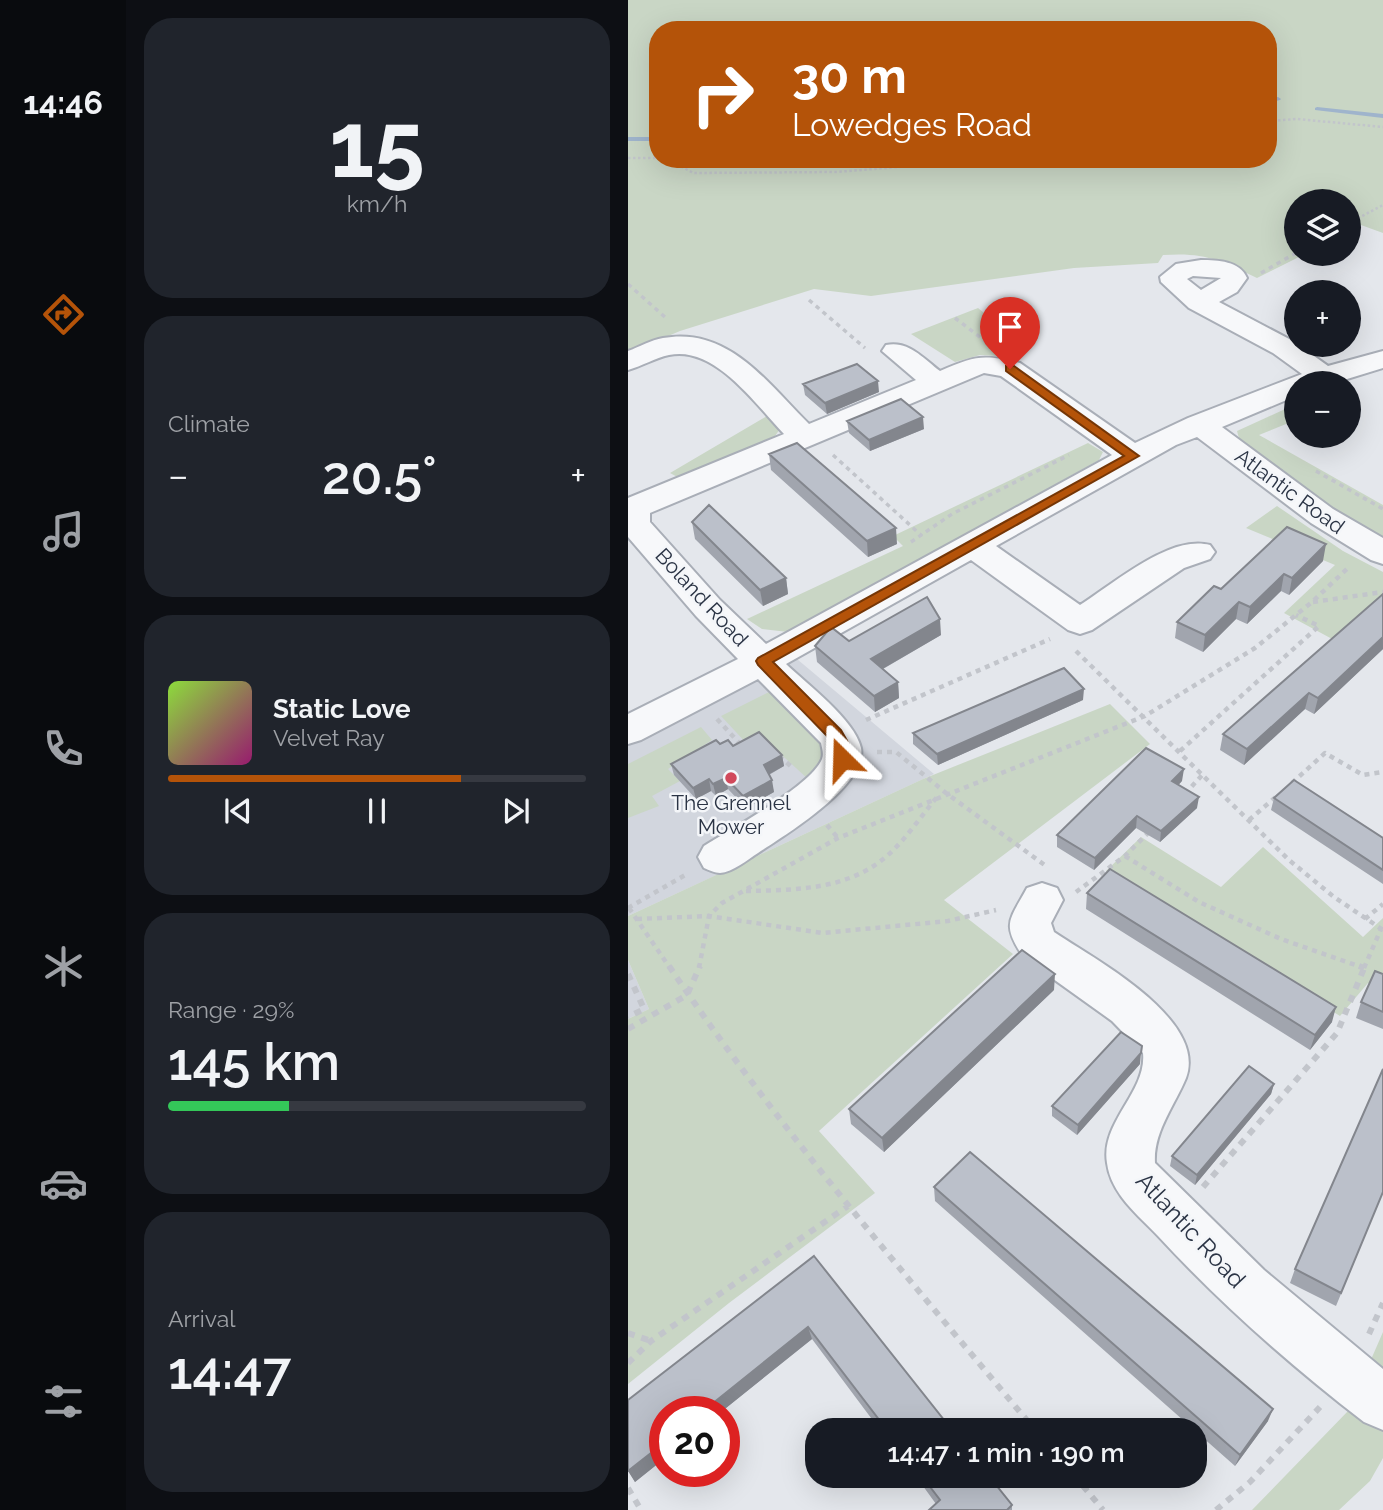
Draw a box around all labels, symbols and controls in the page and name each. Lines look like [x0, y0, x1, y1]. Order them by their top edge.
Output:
text: 30 m [792, 47, 907, 104]
icon: right [677, 49, 768, 140]
text: 14:46 [23, 84, 103, 121]
text: 15 [329, 91, 425, 198]
text: Lowedges Road [792, 106, 1032, 143]
map controls [1284, 189, 1361, 448]
button: layers [1284, 189, 1361, 266]
text: km/h [347, 190, 407, 217]
button: + [1284, 280, 1361, 357]
icon: directions [39, 290, 88, 339]
pin [980, 297, 1040, 369]
icon: arrive [991, 308, 1029, 346]
button: − [1284, 371, 1361, 448]
text: Climate [168, 410, 250, 437]
street label: Atlantic Road [1230, 443, 1350, 539]
text: 20.5° [322, 445, 437, 506]
text: − [168, 453, 188, 498]
text: + [570, 453, 586, 498]
icon: music [39, 507, 88, 556]
street label: Boland Road [650, 543, 754, 651]
text: Static Love [273, 694, 411, 724]
position arrow [805, 722, 879, 796]
icon: phone [39, 724, 88, 773]
text: Velvet Ray [273, 724, 385, 751]
marker: The Grennel Mower [723, 770, 739, 786]
place label: The Grennel Mower [671, 790, 791, 839]
icon: previous [219, 792, 257, 830]
icon: pause [358, 792, 396, 830]
icon: next [497, 792, 535, 830]
icon: climate [39, 942, 88, 991]
text: Range · 29% [168, 996, 294, 1023]
text: 145 km [168, 1031, 340, 1092]
icon: car [39, 1159, 88, 1208]
street label: Atlantic Road [1130, 1166, 1252, 1294]
text: Arrival [168, 1305, 235, 1332]
text: 14:47 [168, 1340, 291, 1401]
icon: filters [39, 1377, 88, 1426]
speed limit sign: 20 [649, 1396, 740, 1487]
text: 14:47 · 1 min · 190 m [887, 1438, 1125, 1468]

